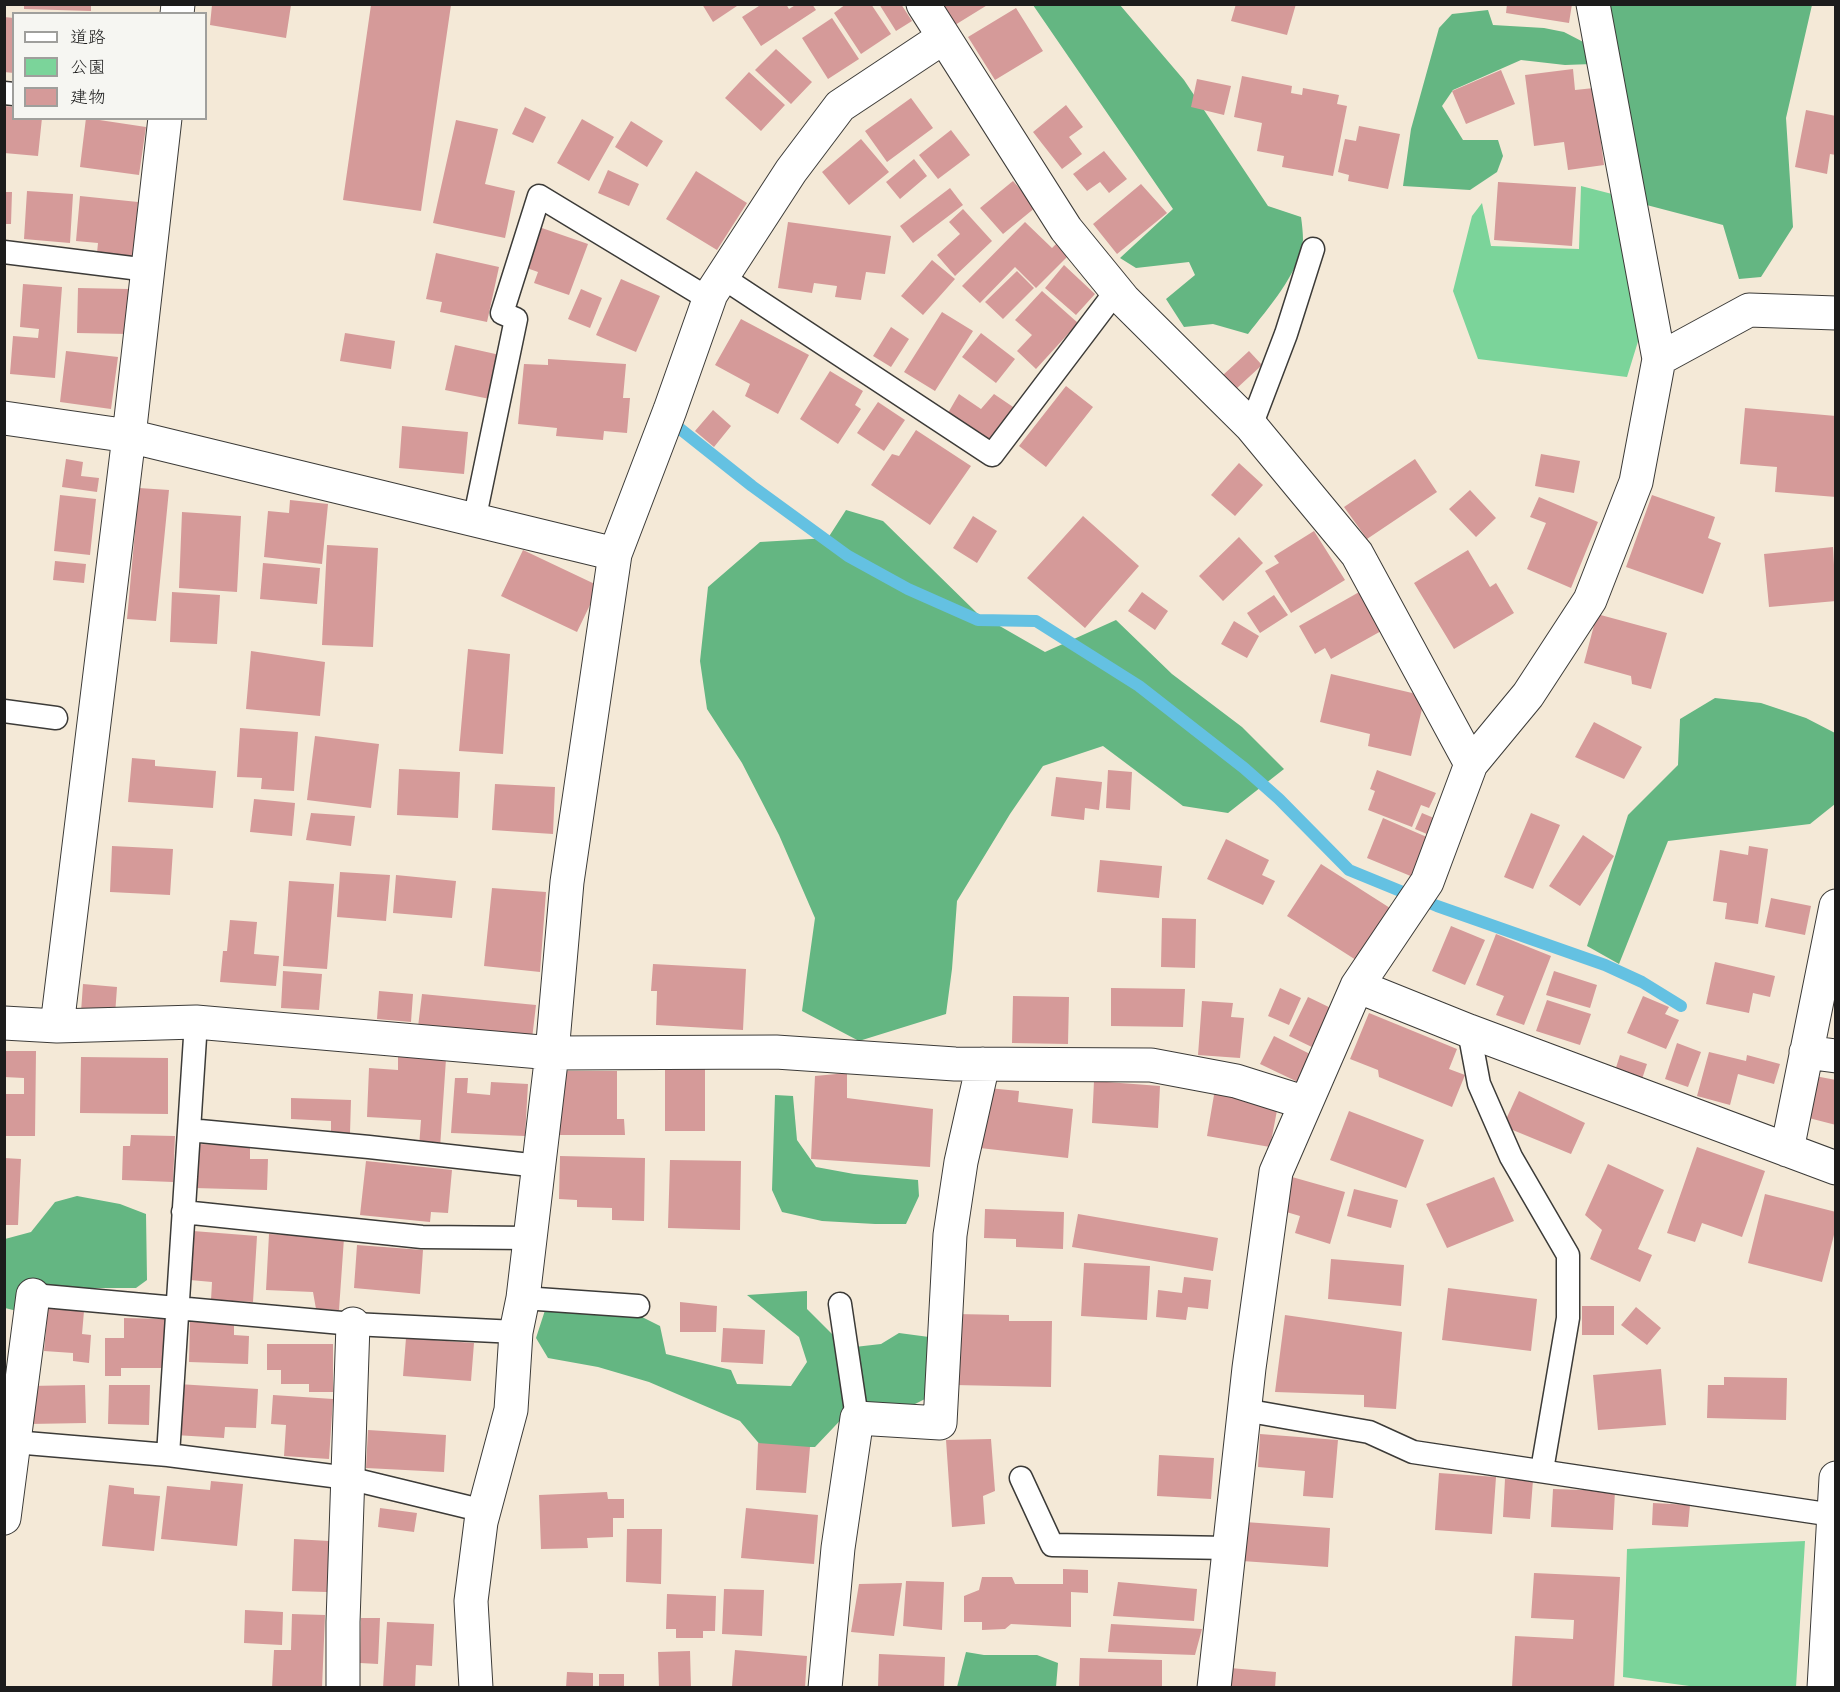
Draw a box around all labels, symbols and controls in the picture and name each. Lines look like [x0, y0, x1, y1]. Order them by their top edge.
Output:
legend [12, 12, 207, 120]
text: 道路 [70, 21, 106, 53]
text: 公園 [70, 51, 106, 83]
text: 建物 [70, 81, 106, 113]

